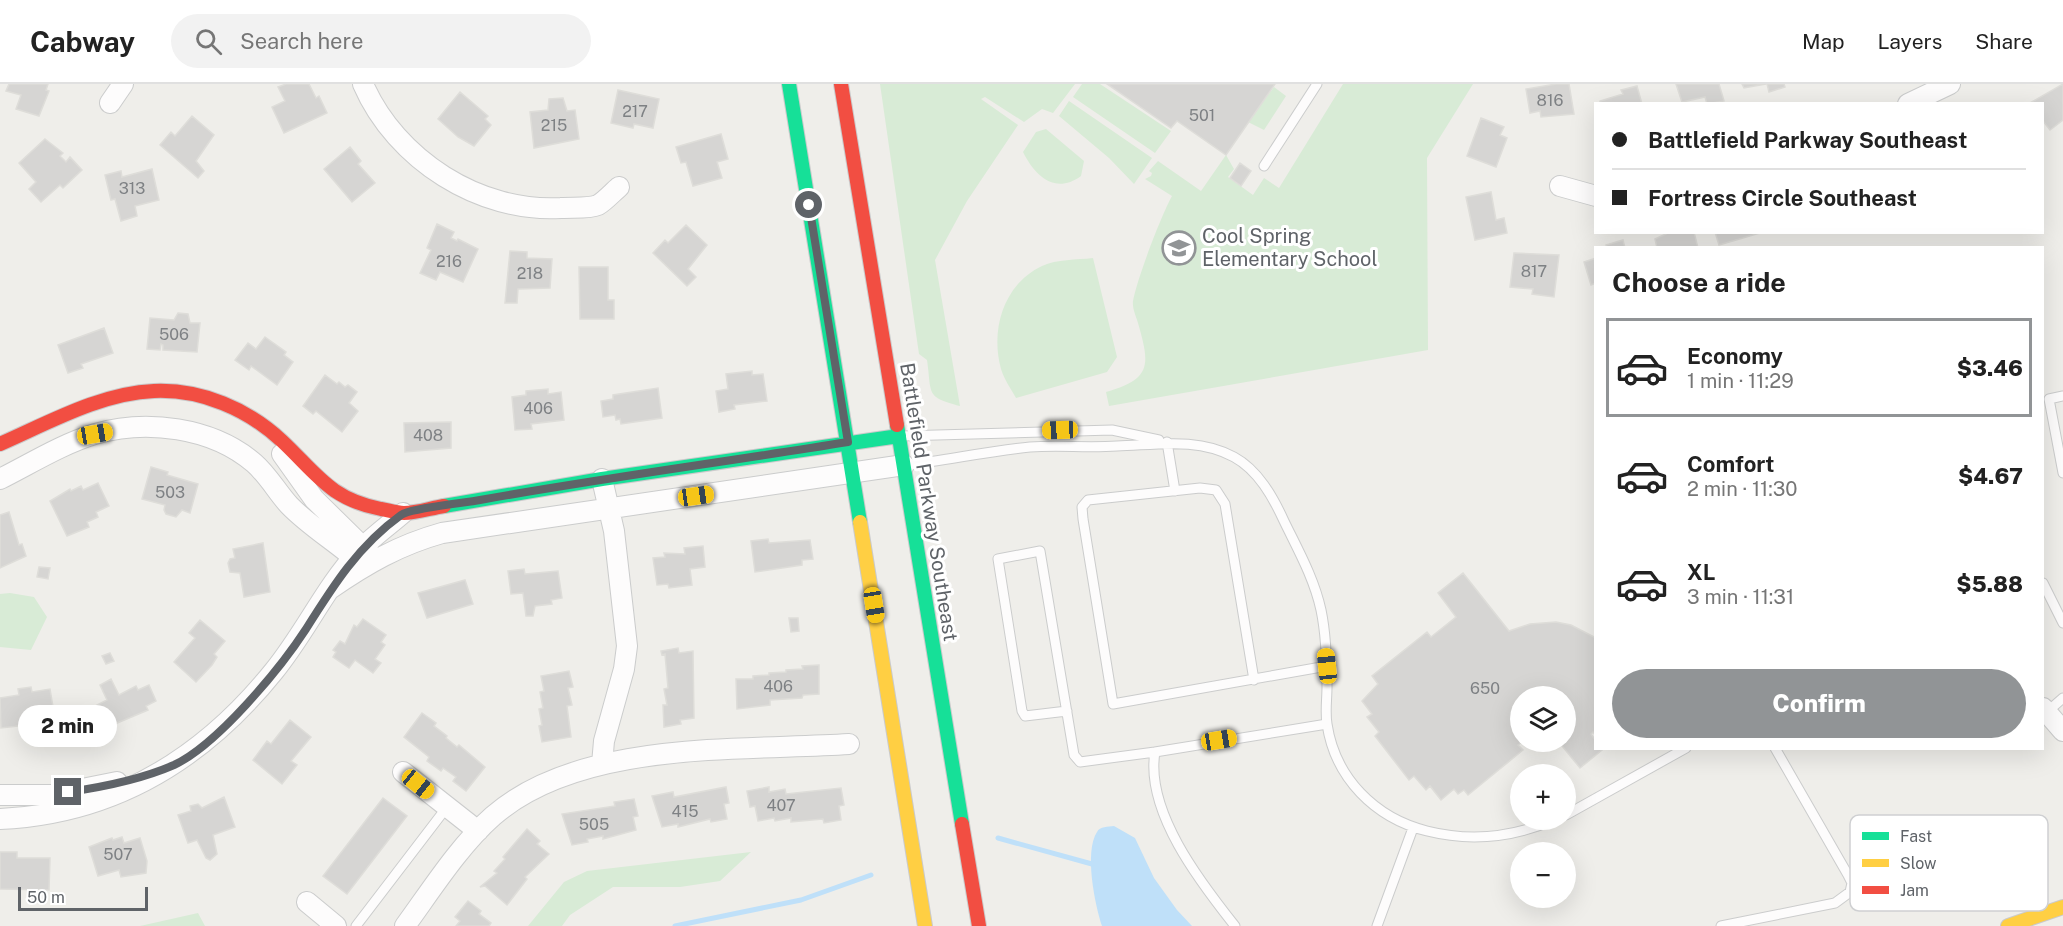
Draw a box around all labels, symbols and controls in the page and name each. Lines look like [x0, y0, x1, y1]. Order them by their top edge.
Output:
search box [171, 14, 591, 68]
text: Cabway [30, 25, 135, 58]
icon: search [192, 25, 225, 58]
text: Search here [240, 28, 363, 54]
text: Map [1802, 29, 1845, 54]
text: Layers [1878, 29, 1942, 54]
text: Share [1975, 29, 2033, 54]
house number: 816 [1537, 91, 1563, 110]
house number: 217 [622, 102, 648, 121]
house number: 501 [1189, 106, 1215, 125]
house number: 215 [541, 116, 567, 135]
text: Battlefield Parkway Southeast [1648, 127, 1967, 153]
house number: 313 [119, 179, 145, 198]
text: Fortress Circle Southeast [1648, 185, 1917, 211]
route start [795, 191, 822, 218]
place label: Cool Spring Elementary School [1202, 224, 1377, 271]
school or university icon: Cool Spring Elementary School [1161, 230, 1197, 266]
house number: 216 [436, 252, 462, 271]
house number: 817 [1521, 262, 1547, 281]
house number: 218 [517, 264, 543, 283]
text: Choose a ride [1612, 266, 1786, 298]
house number: 506 [159, 325, 189, 344]
icon: car [1615, 341, 1669, 395]
text: Economy [1687, 343, 1783, 369]
text: $3.46 [1957, 355, 2023, 381]
street label: Battlefield Parkway Southeast [895, 361, 963, 643]
text: 1 min · 11:29 [1687, 369, 1794, 393]
house number: 406 [523, 399, 553, 418]
car [1042, 420, 1078, 440]
car [76, 422, 114, 446]
house number: 408 [413, 426, 443, 445]
icon: car [1615, 449, 1669, 503]
text: Comfort [1687, 451, 1774, 477]
text: $4.67 [1958, 463, 2023, 489]
text: 2 min · 11:30 [1687, 477, 1797, 501]
house number: 503 [155, 483, 185, 502]
car [677, 485, 715, 507]
icon: car [1615, 557, 1669, 611]
text: XL [1687, 559, 1715, 585]
text: $5.88 [1956, 571, 2023, 597]
text: 3 min · 11:31 [1687, 585, 1794, 609]
car [862, 586, 886, 624]
car [1316, 647, 1338, 685]
button: Confirm [1612, 669, 2026, 738]
house number: 406 [763, 677, 793, 696]
house number: 650 [1470, 679, 1500, 698]
map controls [1510, 686, 1576, 908]
button: layers [1510, 686, 1576, 752]
callout: 2 min [19, 705, 118, 747]
text: 2 min [41, 714, 94, 738]
car [1200, 728, 1238, 752]
button: + [1510, 764, 1576, 830]
car [398, 766, 438, 802]
route end [54, 778, 81, 805]
house number: 407 [766, 796, 796, 815]
house number: 415 [672, 802, 698, 821]
house number: 505 [579, 815, 609, 834]
legend [1850, 815, 2048, 911]
text: Fast [1900, 827, 1932, 846]
button: − [1510, 842, 1576, 908]
house number: 507 [103, 845, 133, 864]
text: Slow [1900, 854, 1937, 873]
text: Jam [1900, 881, 1929, 900]
scale bar [18, 884, 148, 912]
text: 50 m [27, 888, 65, 907]

